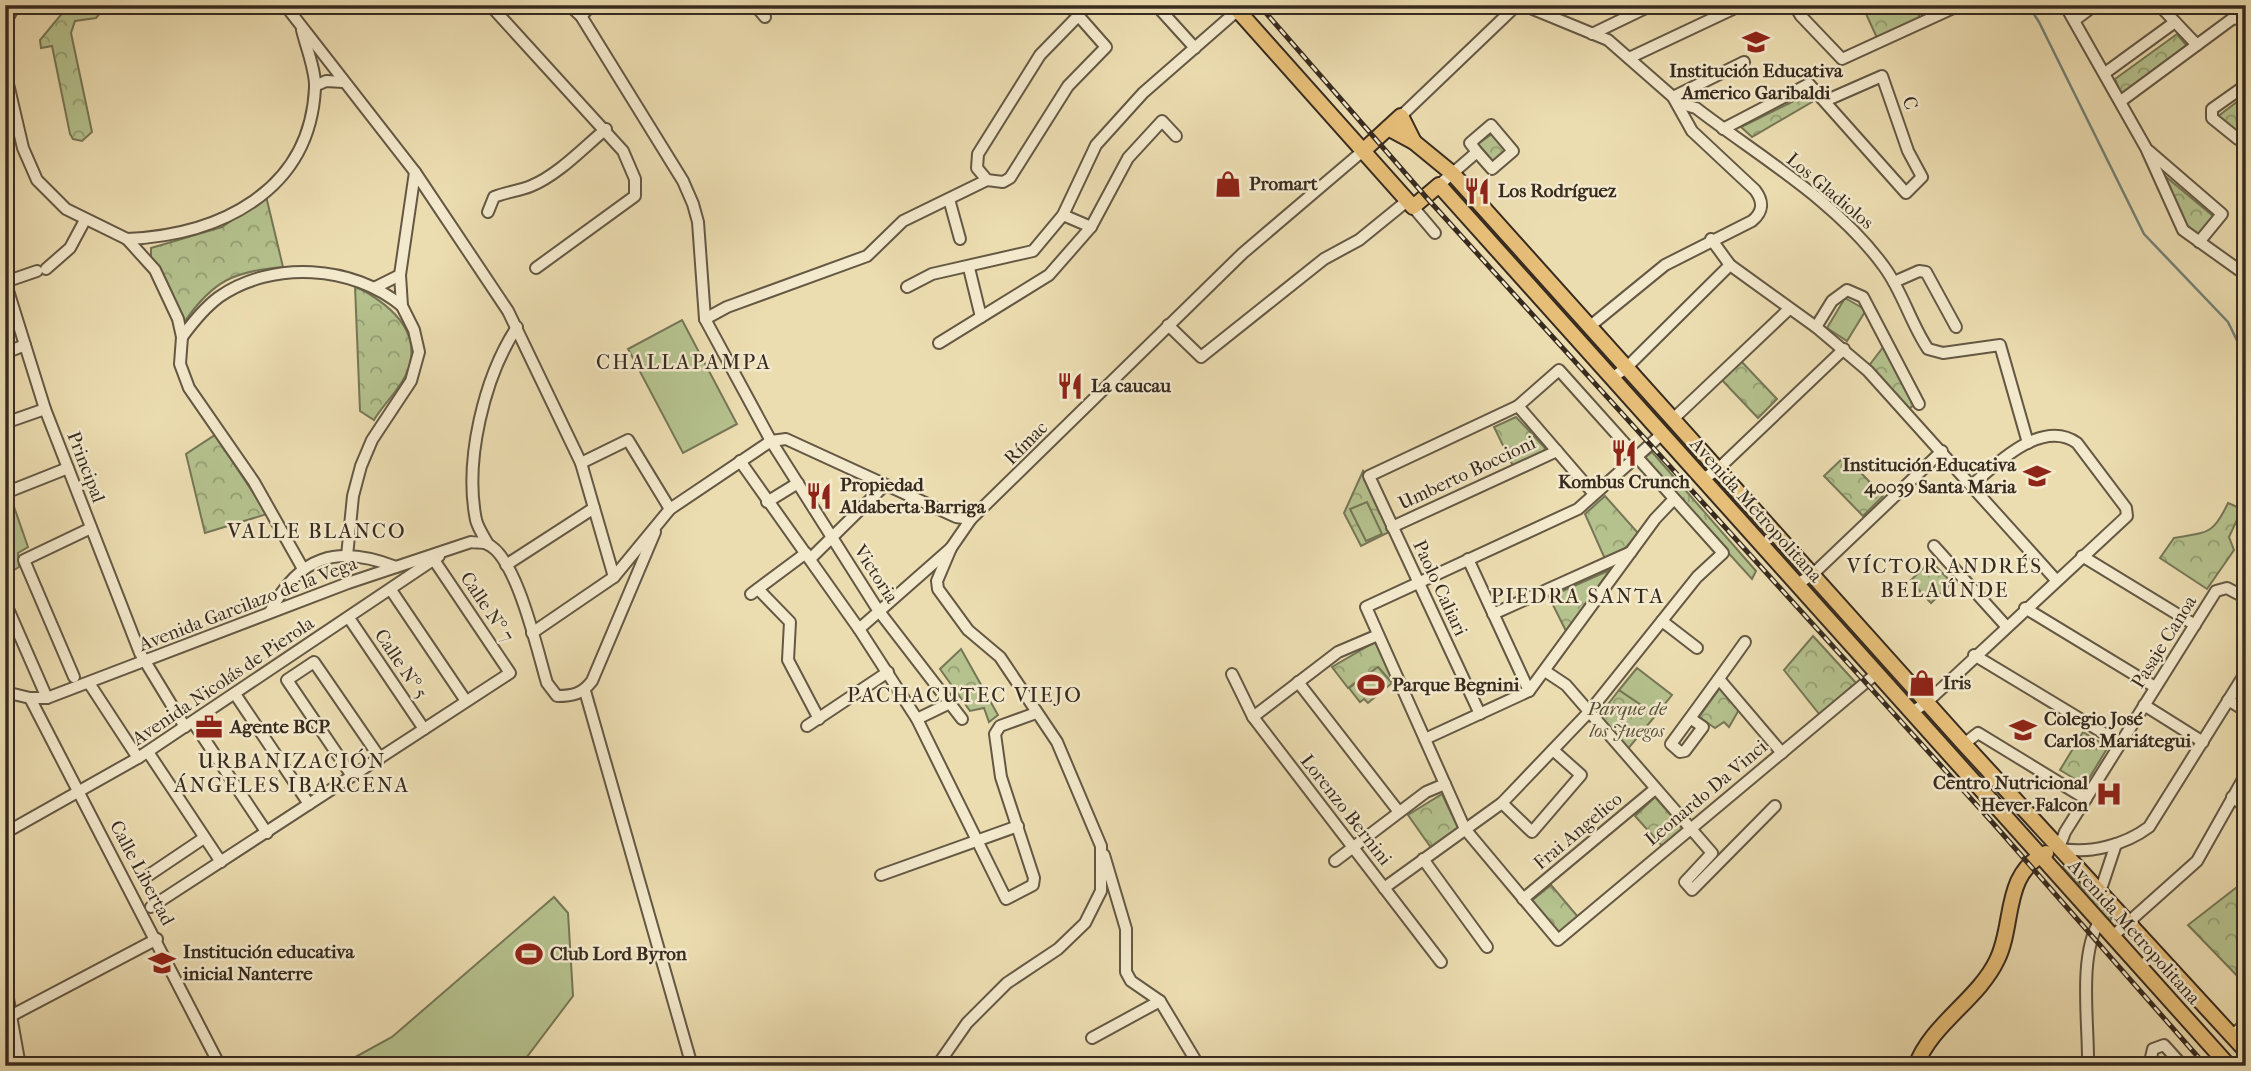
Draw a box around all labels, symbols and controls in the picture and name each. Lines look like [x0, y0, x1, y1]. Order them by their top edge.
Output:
school or university icon: Institución Educativa Americo Garibaldi [1741, 27, 1771, 57]
place label: Institución Educativa Americo Garibaldi [1669, 60, 1844, 104]
street label: C [1898, 93, 1922, 113]
street label: Los Gladiolos [1782, 148, 1878, 234]
shop icon: Promart [1213, 169, 1243, 199]
place label: Promart [1249, 173, 1318, 195]
restaurant icon: Los Rodríguez [1462, 176, 1492, 206]
place label: Los Rodríguez [1498, 180, 1617, 202]
district label: CHALLAPAMPA [596, 350, 772, 374]
restaurant icon: La caucau [1055, 371, 1085, 401]
place label: La caucau [1091, 375, 1171, 397]
street label: Rímac [1000, 417, 1052, 469]
street label: Principal [62, 428, 110, 506]
street label: Umberto Boccioni [1395, 431, 1539, 514]
street label: Avenida Metropolitana [1685, 432, 1827, 587]
restaurant icon: Kombus Crunch [1609, 438, 1639, 468]
place label: Institución Educativa 40039 Santa Maria [1842, 454, 2017, 498]
school or university icon: Institución Educativa 40039 Santa Maria [2022, 461, 2052, 491]
place label: Kombus Crunch [1558, 471, 1690, 493]
place label: Propiedad Aldaberta Barriga [839, 474, 987, 518]
restaurant icon: Propiedad Aldaberta Barriga [804, 481, 834, 511]
district label: VALLE BLANCO [226, 519, 407, 543]
street label: Paolo Caliari [1408, 537, 1472, 640]
street label: Victoria [849, 540, 903, 607]
street label: Avenida Garcilazo de la Vega [135, 552, 360, 656]
district label: VÍCTOR ANDRÉS BELAÚNDE [1846, 554, 2043, 602]
street label: Calle N° 7 [456, 568, 518, 646]
district label: PIEDRA SANTA [1491, 584, 1665, 608]
street label: Pasaje Canoa [2127, 591, 2201, 692]
street label: Avenida Nicolás de Pierola [127, 612, 318, 751]
street label: Calle N° 5 [370, 625, 432, 703]
shop icon: Iris [1907, 668, 1937, 698]
sports icon: Parque Begnini [1356, 670, 1386, 700]
place label: Iris [1943, 672, 1971, 694]
place label: Parque Begnini [1392, 674, 1520, 696]
district label: PACHACUTEC VIEJO [847, 683, 1083, 707]
park label: Parque de los Juegos [1586, 698, 1668, 742]
place label: Colegio José Carlos Mariátegui [2044, 708, 2191, 752]
office icon: Agente BCP [194, 712, 224, 742]
school or university icon: Colegio José Carlos Mariátegui [2008, 715, 2038, 745]
place label: Agente BCP [229, 716, 330, 738]
street label: Leonardo Da Vinci [1641, 735, 1772, 850]
district label: URBANIZACIÓN ÁNGELES IBARCENA [173, 748, 410, 797]
street label: Lorenzo Bernini [1296, 750, 1396, 870]
place label: Centro Nutricional Hever Falcon [1933, 772, 2089, 816]
hospital icon: Centro Nutricional Hever Falcon [2094, 779, 2124, 809]
street label: Frai Angelico [1529, 788, 1627, 874]
street label: Calle Libertad [105, 817, 179, 930]
street label: Avenida Metropolitana [2063, 854, 2205, 1009]
sports icon: Club Lord Byron [514, 939, 544, 969]
place label: Institución educativa inicial Nanterre [182, 941, 356, 985]
place label: Club Lord Byron [550, 943, 688, 965]
school or university icon: Institución educativa inicial Nanterre [147, 948, 177, 978]

